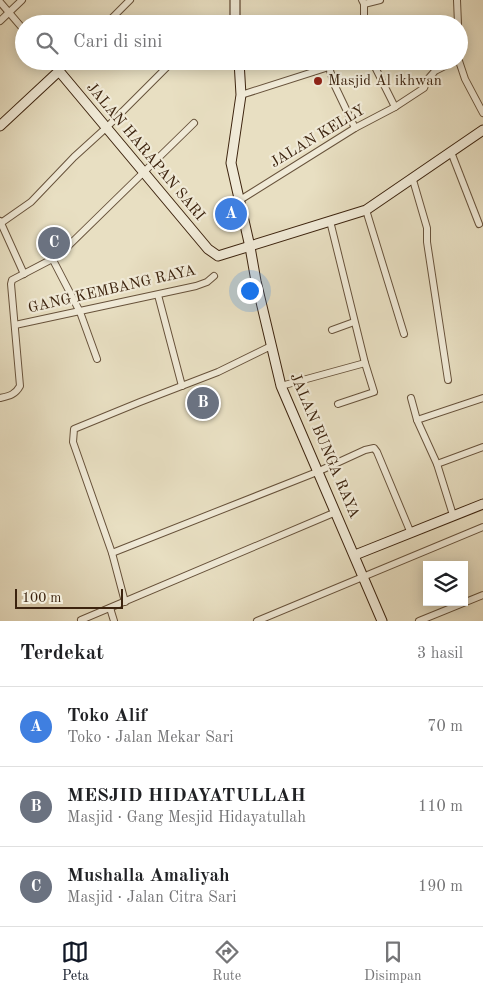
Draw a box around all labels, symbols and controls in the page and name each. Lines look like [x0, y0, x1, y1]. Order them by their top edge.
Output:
search box [15, 15, 468, 70]
icon: search [33, 29, 61, 57]
text: Cari di sini [73, 33, 163, 52]
place label: Masjid Al ikhwan [328, 74, 442, 89]
marker: Masjid Al ikhwan [312, 75, 324, 87]
street label: JALAN HARAPAN SARI [83, 80, 207, 224]
street label: JALAN KELLY [268, 103, 368, 171]
pin: A [215, 195, 247, 233]
pin: C [38, 224, 70, 262]
street label: GANG KEMBANG RAYA [27, 263, 198, 317]
your location [237, 278, 263, 304]
street label: JALAN BUNGA RAYA [287, 371, 362, 521]
pin: B [187, 384, 219, 422]
map controls [423, 561, 468, 606]
button: layers [423, 561, 468, 606]
scale bar [15, 586, 122, 609]
text: 100 m [22, 591, 61, 605]
text: Terdekat [20, 643, 104, 664]
text: 3 hasil [417, 646, 463, 662]
text: Toko Alif [67, 707, 147, 726]
text: A [30, 719, 42, 735]
text: 70 m [427, 719, 463, 735]
text: Toko · Jalan Mekar Sari [67, 730, 234, 746]
text: MESJID HIDAYATULLAH [67, 787, 306, 806]
text: B [30, 799, 42, 815]
text: 110 m [418, 799, 463, 815]
text: Masjid · Gang Mesjid Hidayatullah [67, 810, 306, 826]
text: Mushalla Amaliyah [67, 867, 230, 886]
text: C [31, 879, 41, 895]
text: 190 m [418, 879, 463, 895]
text: Masjid · Jalan Citra Sari [67, 890, 237, 906]
tab: Peta [61, 938, 89, 985]
tab: Rute [212, 938, 241, 985]
tab: Disimpan [364, 938, 422, 985]

